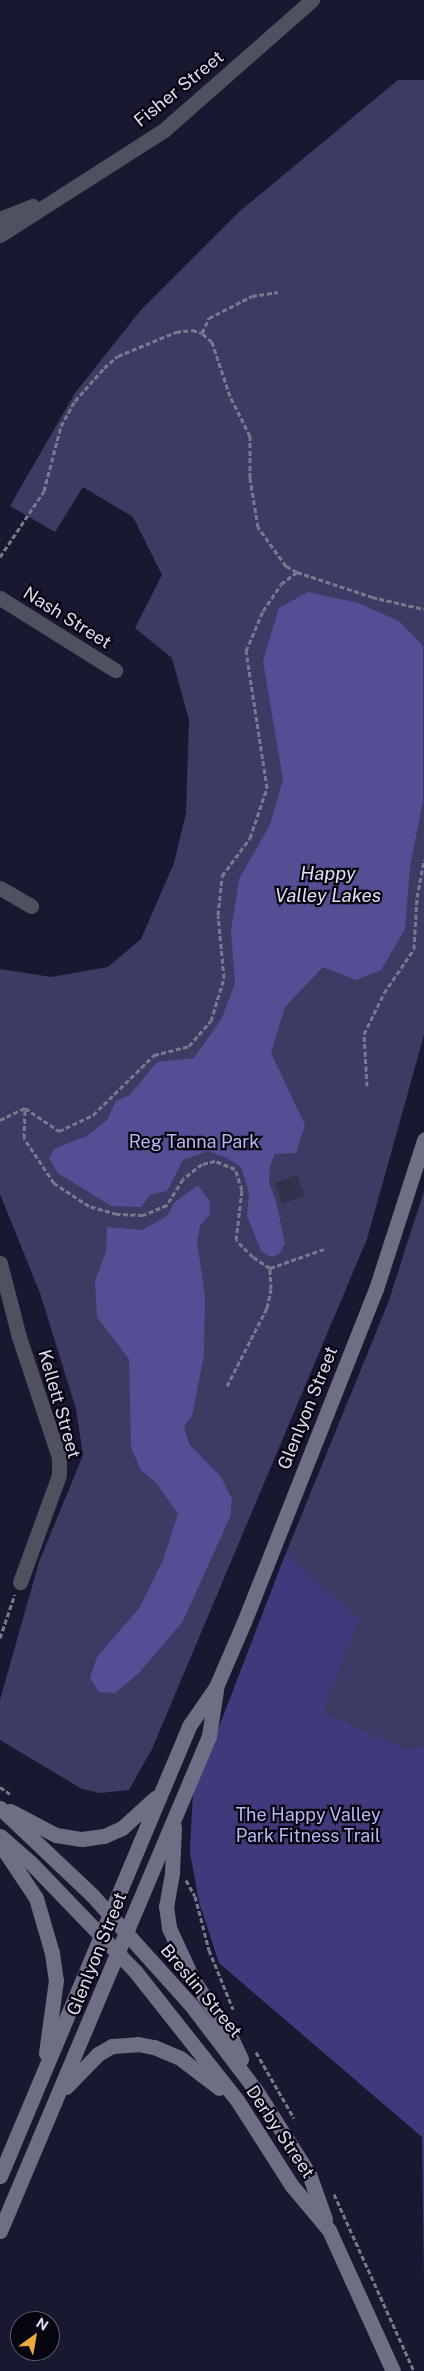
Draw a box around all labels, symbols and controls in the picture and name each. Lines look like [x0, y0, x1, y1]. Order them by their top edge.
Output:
street label: Fisher Street [130, 46, 228, 132]
street label: Nash Street [19, 582, 115, 654]
water label: Happy Valley Lakes [275, 863, 381, 907]
park label: Reg Tanna Park [129, 1131, 259, 1153]
street label: Glenlyon Street [273, 1343, 343, 1473]
street label: Kellett Street [33, 1347, 85, 1461]
park label: The Happy Valley Park Fitness Trail [235, 1805, 381, 1848]
street label: Glenlyon Street [62, 1889, 132, 2019]
street label: Breslin Street [156, 1940, 246, 2042]
street label: Derby Street [241, 2082, 319, 2182]
north arrow [10, 2311, 60, 2361]
text: N [34, 2314, 51, 2334]

